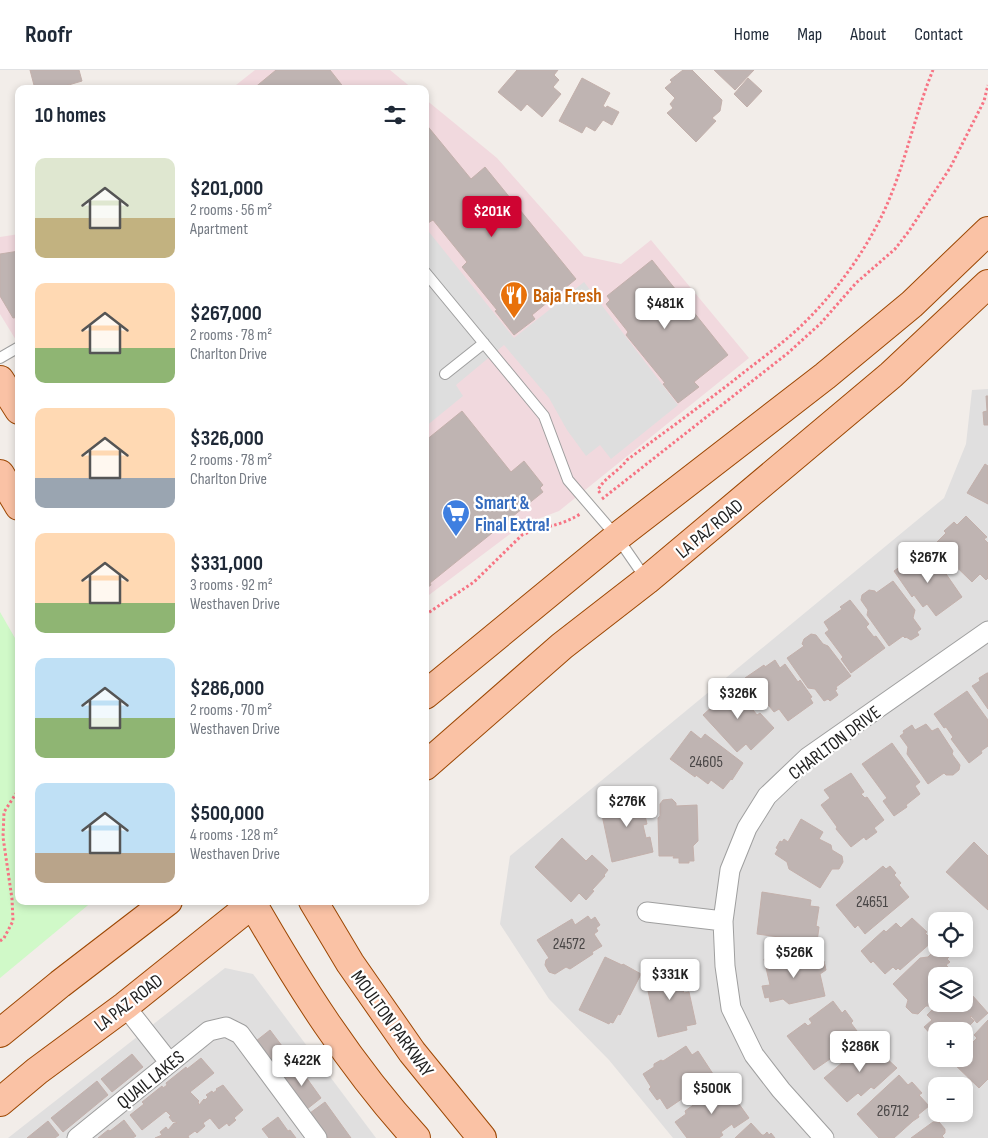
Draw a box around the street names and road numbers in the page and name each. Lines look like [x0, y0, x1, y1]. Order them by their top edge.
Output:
street label: LA PAZ ROAD [672, 494, 748, 564]
street label: CHARLTON DRIVE [784, 701, 886, 785]
street label: MOULTON PARKWAY [345, 966, 438, 1082]
street label: LA PAZ ROAD [90, 969, 168, 1037]
street label: QUAIL LAKES [112, 1046, 189, 1114]

